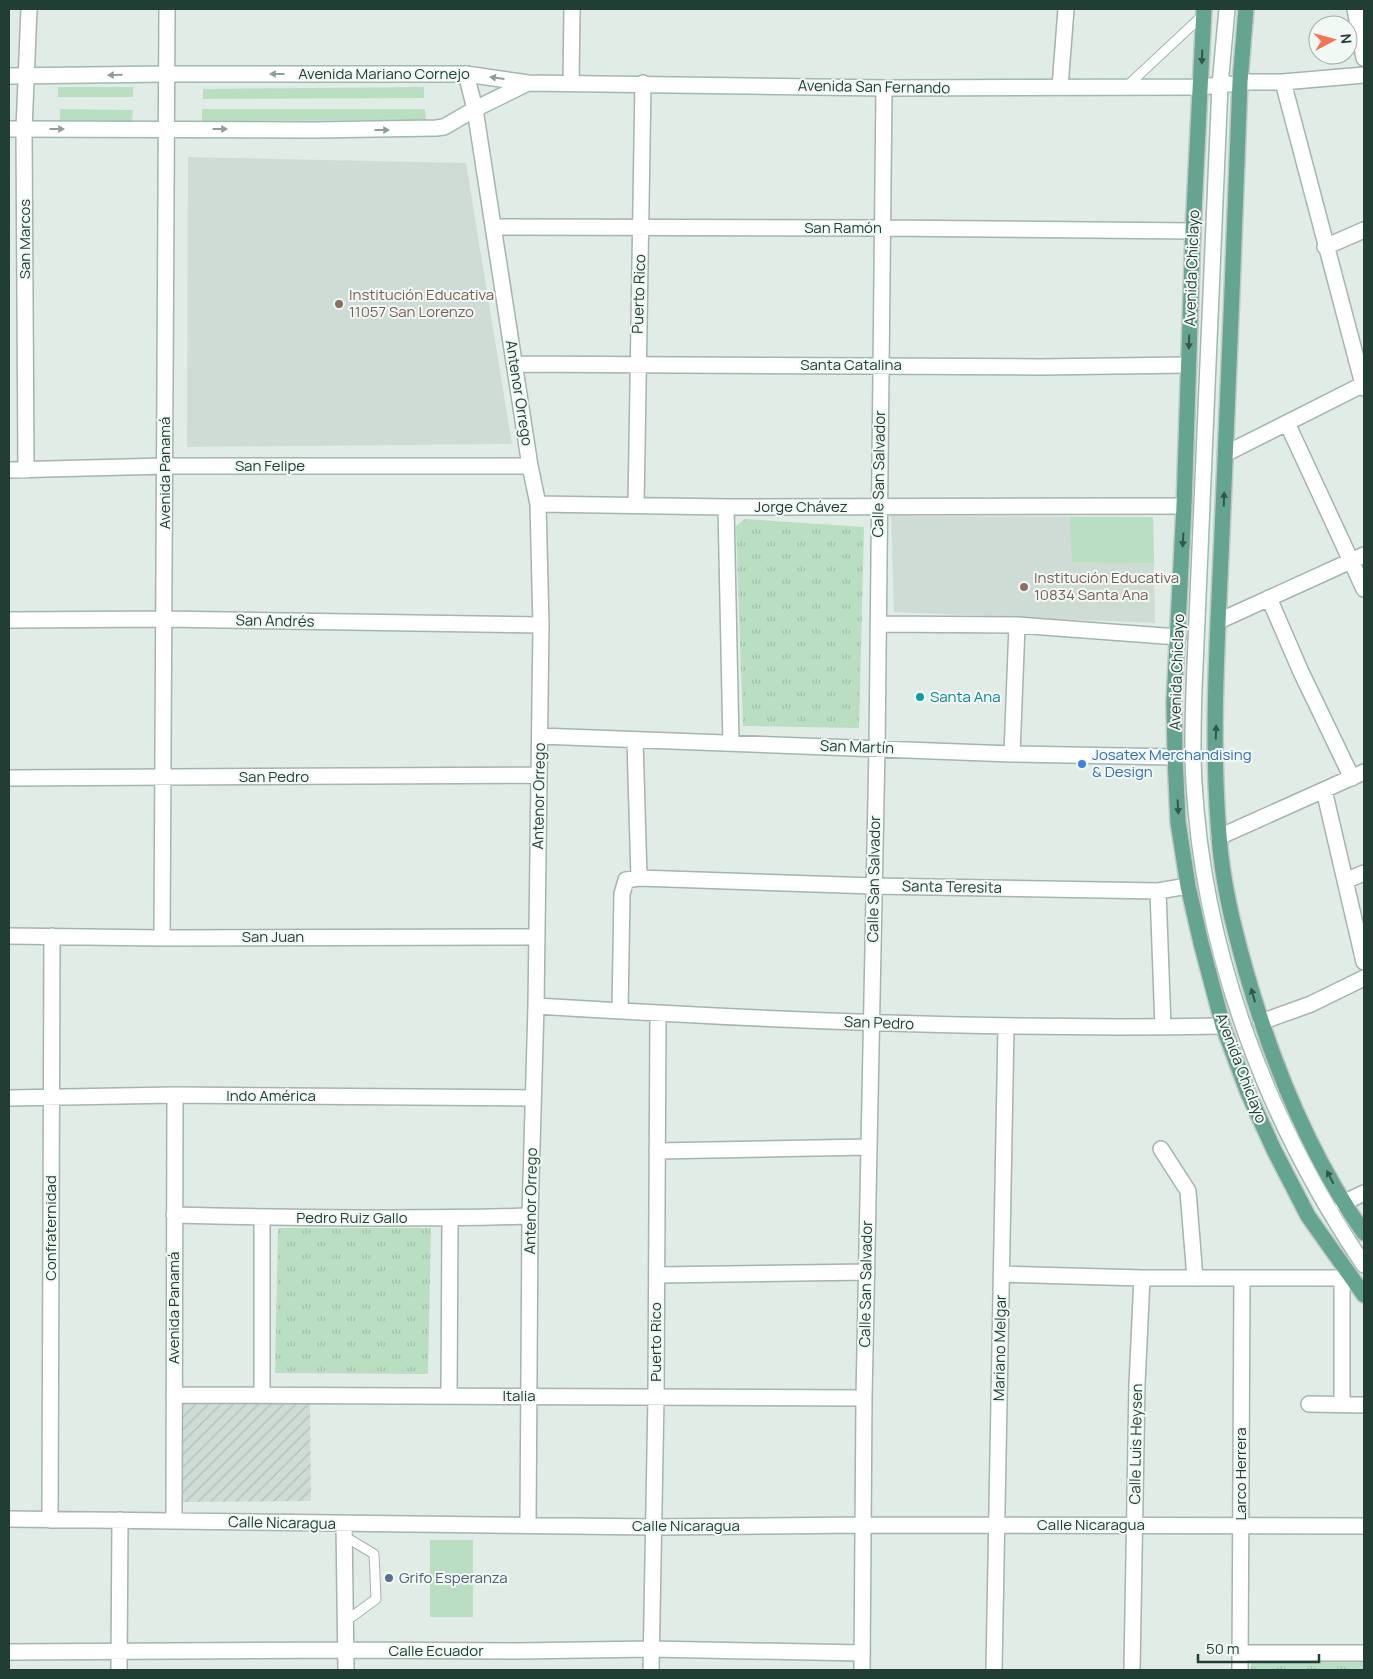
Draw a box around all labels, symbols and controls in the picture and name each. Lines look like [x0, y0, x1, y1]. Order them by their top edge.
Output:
north arrow [1308, 15, 1358, 65]
text: N [1336, 33, 1356, 45]
one-way arrow [1197, 50, 1205, 66]
street label: Avenida Mariano Cornejo [298, 63, 470, 84]
one-way arrow [269, 70, 285, 78]
one-way arrow [106, 71, 122, 79]
one-way arrow [489, 74, 505, 82]
street label: Avenida San Fernando [798, 75, 950, 98]
one-way arrow [50, 125, 66, 133]
one-way arrow [212, 126, 228, 134]
one-way arrow [375, 126, 391, 134]
street label: San Marcos [14, 199, 35, 279]
street label: Avenida Chiclayo [1179, 209, 1204, 327]
street label: San Ramón [804, 217, 882, 238]
street label: Puerto Rico [627, 254, 650, 334]
place label: Institución Educativa 11057 San Lorenzo [349, 284, 494, 322]
marker: Institución Educativa 11057 San Lorenzo [333, 298, 345, 310]
one-way arrow [1185, 334, 1193, 350]
street label: Antenor Orrego [501, 339, 538, 447]
street label: Santa Catalina [800, 354, 902, 375]
street label: Calle San Salvador [867, 410, 890, 538]
street label: Avenida Panamá [154, 417, 175, 529]
street label: San Felipe [235, 455, 305, 476]
one-way arrow [1220, 491, 1228, 507]
street label: Jorge Chávez [754, 496, 848, 517]
one-way arrow [1178, 532, 1186, 548]
place label: Institución Educativa 10834 Santa Ana [1034, 567, 1179, 605]
marker: Institución Educativa 10834 Santa Ana [1018, 581, 1030, 593]
street label: San Andrés [235, 609, 315, 632]
street label: Avenida Chiclayo [1164, 613, 1189, 731]
place label: Santa Ana [930, 686, 1001, 707]
marker: Santa Ana [914, 691, 926, 703]
one-way arrow [1212, 724, 1220, 740]
street label: San Martín [820, 735, 895, 758]
street label: Antenor Orrego [527, 742, 550, 850]
place label: Josatex Merchandising & Design [1092, 744, 1252, 782]
marker: Josatex Merchandising & Design [1076, 758, 1088, 770]
street label: San Pedro [239, 766, 309, 787]
one-way arrow [1174, 799, 1182, 815]
street label: Calle San Salvador [862, 815, 885, 943]
street label: Santa Teresita [902, 875, 1002, 898]
street label: San Juan [242, 926, 304, 947]
one-way arrow [1248, 988, 1256, 1003]
street label: Avenida Chiclayo [1211, 1010, 1272, 1126]
street label: San Pedro [844, 1011, 915, 1034]
street label: Indo América [226, 1085, 316, 1106]
street label: Antenor Orrego [519, 1147, 542, 1255]
one-way arrow [1326, 1170, 1334, 1184]
street label: Confraternidad [40, 1175, 61, 1281]
street label: Pedro Ruiz Gallo [296, 1207, 408, 1228]
street label: Calle San Salvador [854, 1220, 877, 1348]
street label: Avenida Panamá [163, 1252, 184, 1364]
street label: Mariano Melgar [988, 1294, 1011, 1401]
street label: Puerto Rico [645, 1302, 666, 1382]
street label: Calle Luis Heysen [1124, 1383, 1147, 1505]
street label: Italia [502, 1385, 536, 1406]
street label: Larco Herrera [1230, 1427, 1251, 1521]
street label: Calle Nicaragua [228, 1511, 336, 1534]
street label: Calle Nicaragua [1037, 1514, 1145, 1535]
street label: Calle Nicaragua [632, 1515, 740, 1536]
place label: Grifo Esperanza [399, 1567, 508, 1588]
marker: Grifo Esperanza [383, 1572, 395, 1584]
scale bar [1198, 1632, 1319, 1664]
text: 50 m [1206, 1638, 1240, 1659]
street label: Calle Ecuador [388, 1640, 484, 1661]

